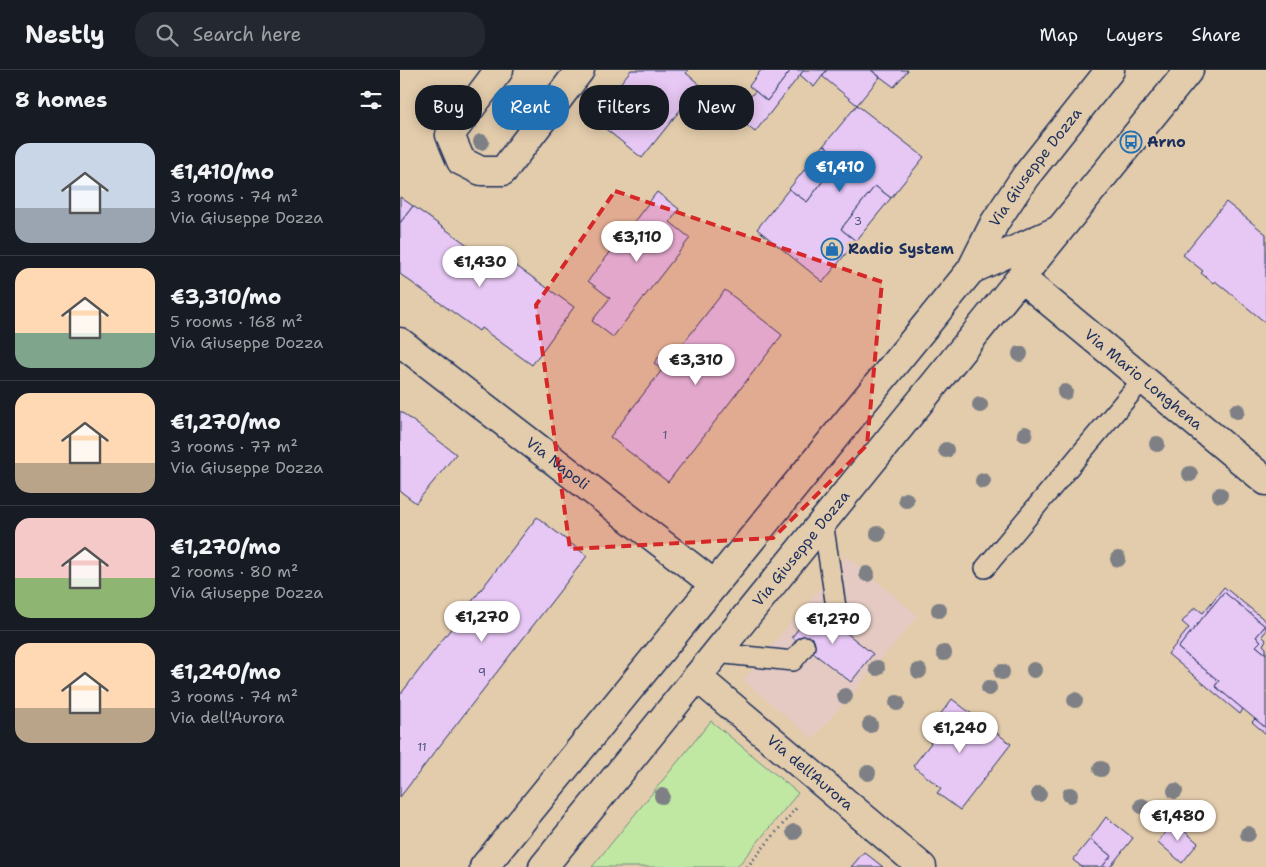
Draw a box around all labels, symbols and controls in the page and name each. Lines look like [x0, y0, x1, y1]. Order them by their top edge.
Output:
search box [135, 12, 485, 57]
text: Nestly [25, 19, 105, 51]
icon: search [153, 21, 181, 49]
text: Search here [193, 22, 301, 47]
text: Map [1040, 23, 1078, 47]
text: Layers [1106, 23, 1163, 47]
text: Share [1191, 23, 1241, 47]
chip: Buy [415, 85, 482, 130]
chip: Rent [492, 85, 569, 130]
chip: Filters [579, 85, 669, 130]
chip: New [679, 85, 754, 130]
text: 8 homes [15, 86, 107, 114]
icon: filters [357, 86, 385, 114]
street label: Via Giuseppe Dozza [984, 103, 1087, 231]
bus stop icon: Arno [1119, 130, 1143, 154]
place label: Arno [1147, 132, 1186, 152]
pin: €1,410 [799, 150, 881, 193]
text: €1,410 [816, 156, 864, 177]
text: €1,410/mo [170, 158, 274, 186]
icon: home [55, 163, 115, 223]
text: 3 rooms · 74 m² [170, 186, 298, 207]
text: Via Giuseppe Dozza [170, 207, 323, 228]
house number: 3 [854, 213, 862, 229]
pin: €3,110 [596, 220, 678, 263]
text: €3,110 [612, 226, 662, 247]
shop icon: Radio System [820, 237, 844, 261]
place label: Radio System [848, 239, 954, 259]
pin: €1,430 [439, 246, 521, 288]
text: €1,430 [453, 251, 507, 272]
text: €3,310/mo [170, 283, 282, 311]
icon: home [55, 288, 115, 348]
text: 5 rooms · 168 m² [170, 311, 303, 332]
street label: Via Mario Longhena [1080, 324, 1207, 435]
text: Via Giuseppe Dozza [170, 332, 323, 353]
pin: €3,310 [655, 344, 737, 386]
text: €3,310 [669, 349, 723, 370]
text: €1,270/mo [170, 408, 281, 436]
icon: home [55, 413, 115, 473]
house number: 1 [662, 427, 668, 443]
street label: Via Napoli [522, 433, 594, 494]
text: 3 rooms · 77 m² [170, 436, 298, 457]
text: Via Giuseppe Dozza [170, 457, 323, 478]
street label: Via Giuseppe Dozza [748, 486, 855, 611]
text: €1,270/mo [170, 533, 281, 561]
icon: home [55, 538, 115, 598]
text: 2 rooms · 80 m² [170, 561, 298, 582]
text: Via Giuseppe Dozza [170, 582, 323, 603]
pin: €1,270 [441, 600, 523, 643]
pin: €1,270 [792, 602, 874, 645]
text: €1,270 [455, 606, 509, 627]
text: €1,270 [806, 608, 860, 629]
text: €1,240/mo [170, 658, 281, 686]
icon: home [55, 663, 115, 723]
house number: 9 [478, 664, 486, 680]
text: 3 rooms · 74 m² [170, 686, 298, 707]
text: Via dell'Aurora [170, 707, 284, 728]
pin: €1,240 [919, 712, 1001, 754]
text: €1,240 [933, 717, 987, 738]
street label: Via dell'Aurora [763, 730, 858, 815]
house number: 11 [417, 739, 427, 755]
pin: €1,480 [1137, 800, 1219, 842]
text: €1,480 [1151, 805, 1205, 826]

